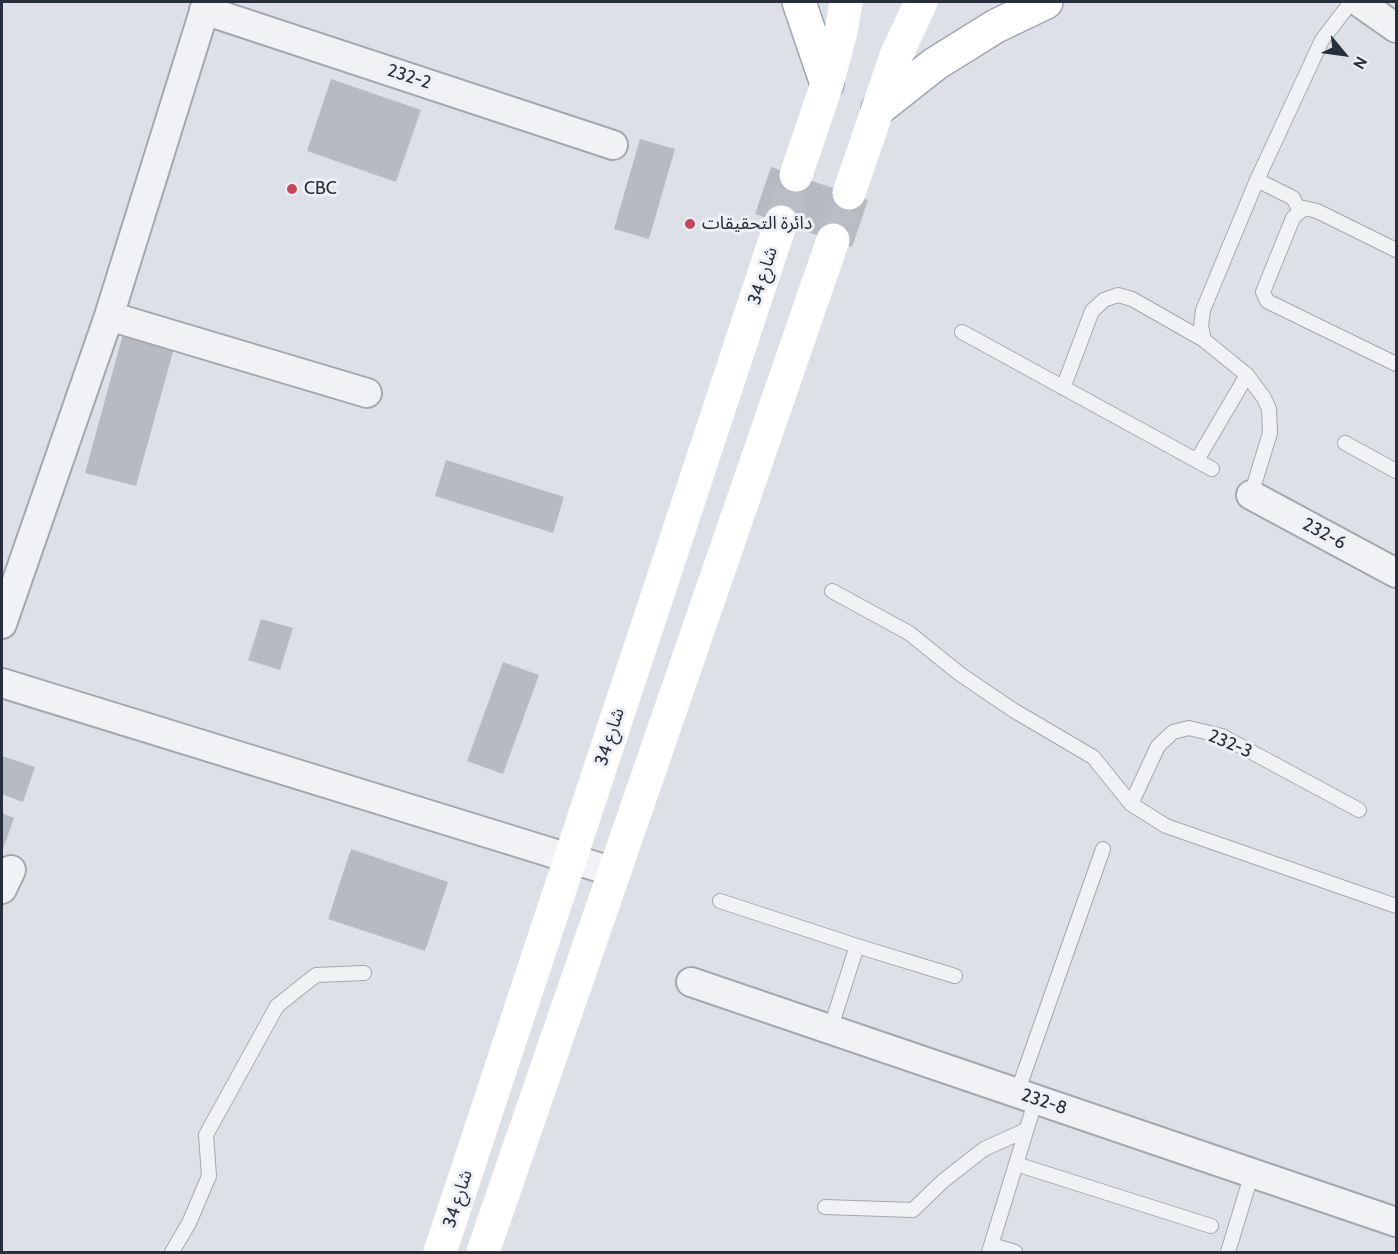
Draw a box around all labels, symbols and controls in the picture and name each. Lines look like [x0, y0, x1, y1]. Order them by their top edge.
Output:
north arrow [1314, 24, 1374, 84]
text: N [1349, 53, 1371, 73]
street label: 232-2 [384, 60, 434, 94]
place label: CBC [304, 178, 337, 200]
marker: CBC [285, 182, 299, 196]
place label: دائرة التحقيقات [702, 213, 812, 235]
marker: دائرة التحقيقات [683, 217, 697, 231]
street label: شارع 34 [744, 244, 782, 308]
street label: 232-6 [1299, 514, 1349, 554]
street label: شارع 34 [591, 705, 629, 769]
street label: 232-3 [1205, 725, 1255, 763]
street label: 232-8 [1018, 1084, 1070, 1120]
street label: شارع 34 [439, 1167, 477, 1231]

